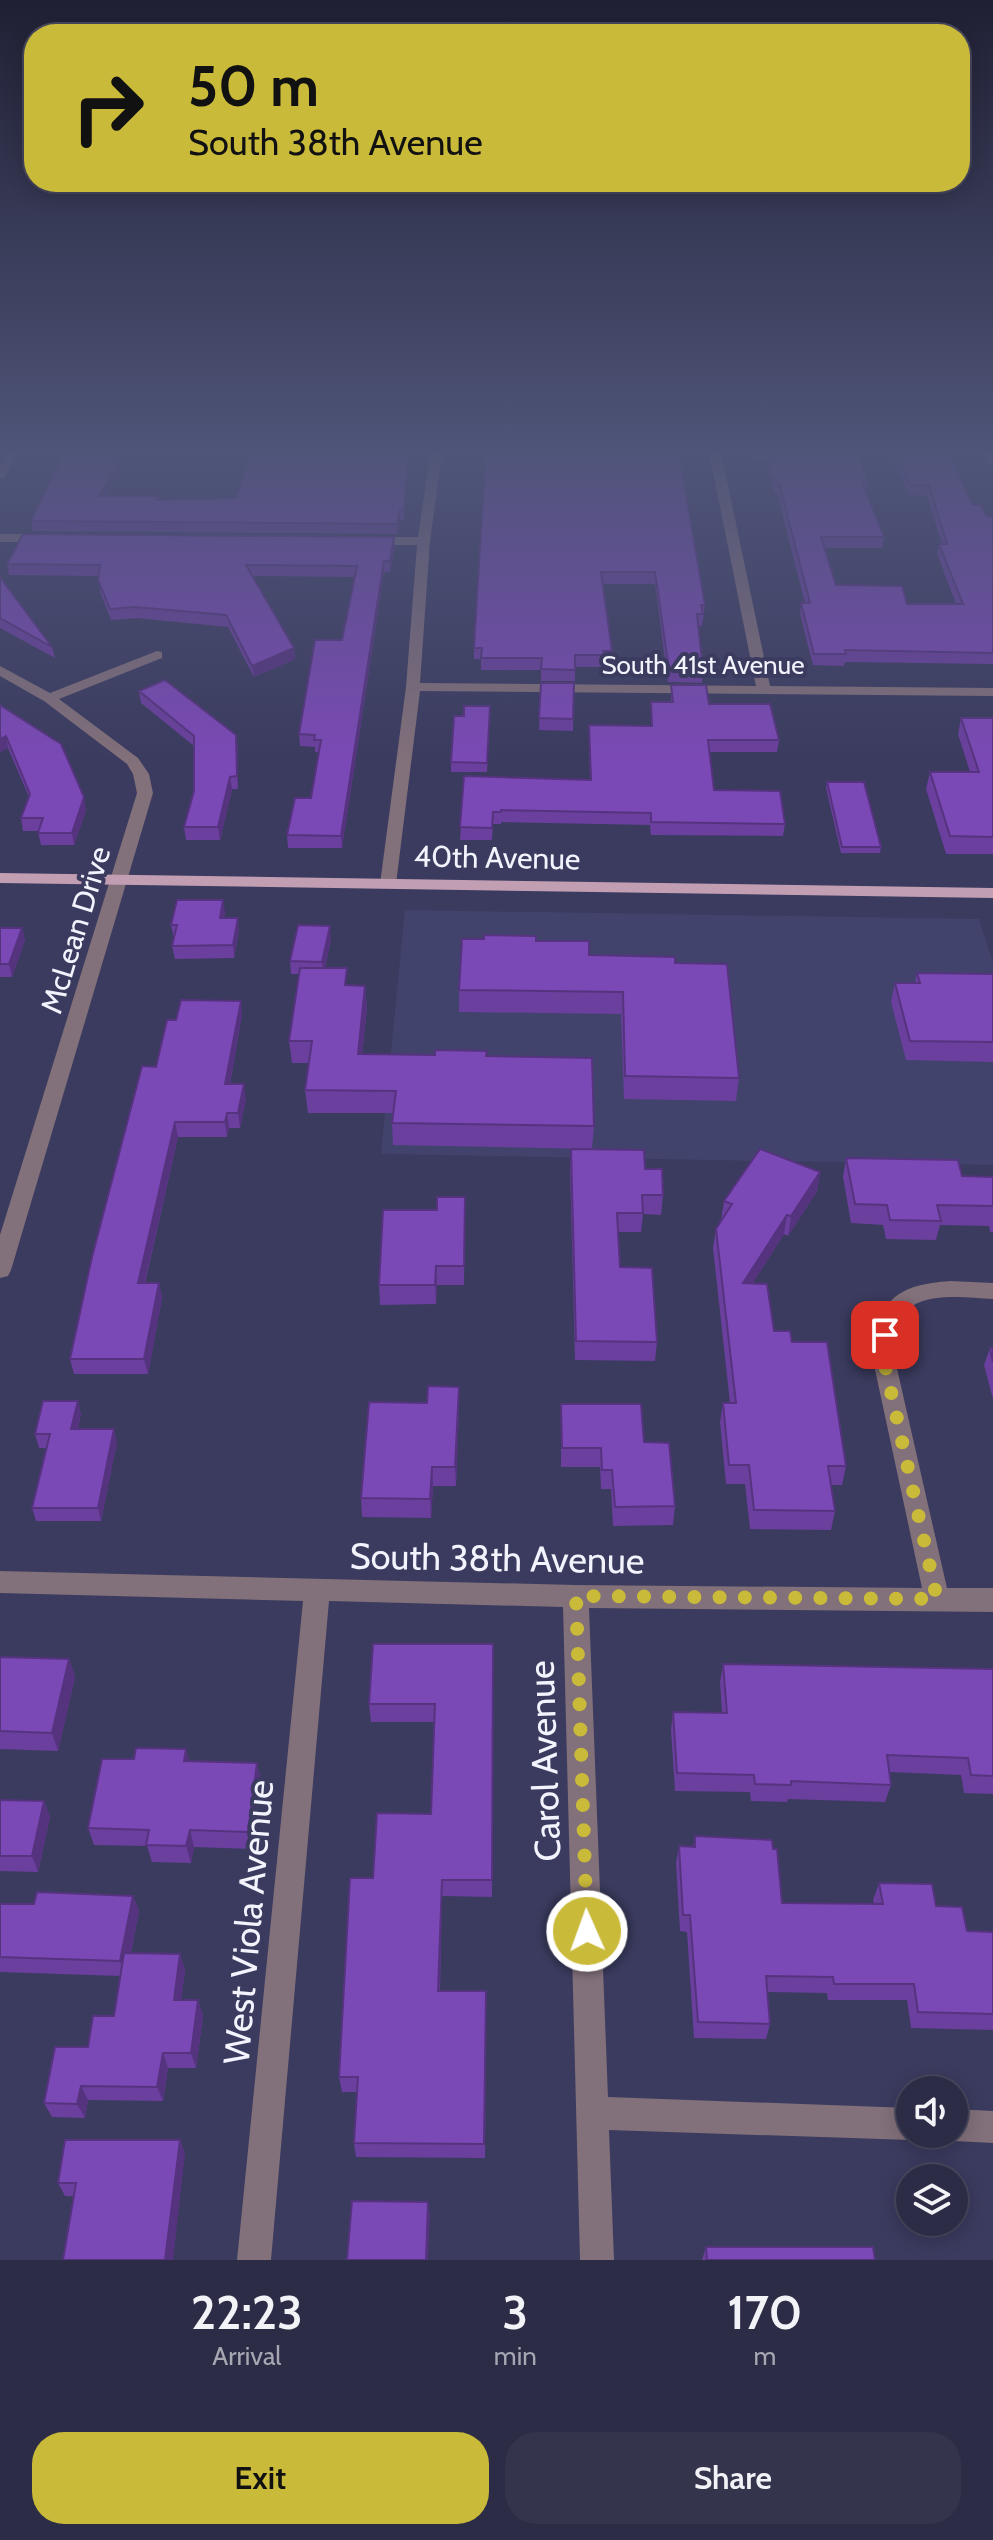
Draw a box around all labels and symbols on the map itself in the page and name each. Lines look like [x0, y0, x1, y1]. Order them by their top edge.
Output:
street label: South 41st Avenue [601, 649, 805, 681]
street label: 40th Avenue [413, 838, 581, 877]
street label: McLean Drive [33, 842, 118, 1018]
pin [851, 1301, 919, 1369]
street label: South 38th Avenue [349, 1533, 645, 1583]
street label: Carol Avenue [519, 1660, 569, 1862]
street label: West Viola Avenue [214, 1778, 282, 2066]
position arrow [545, 1889, 629, 1973]

